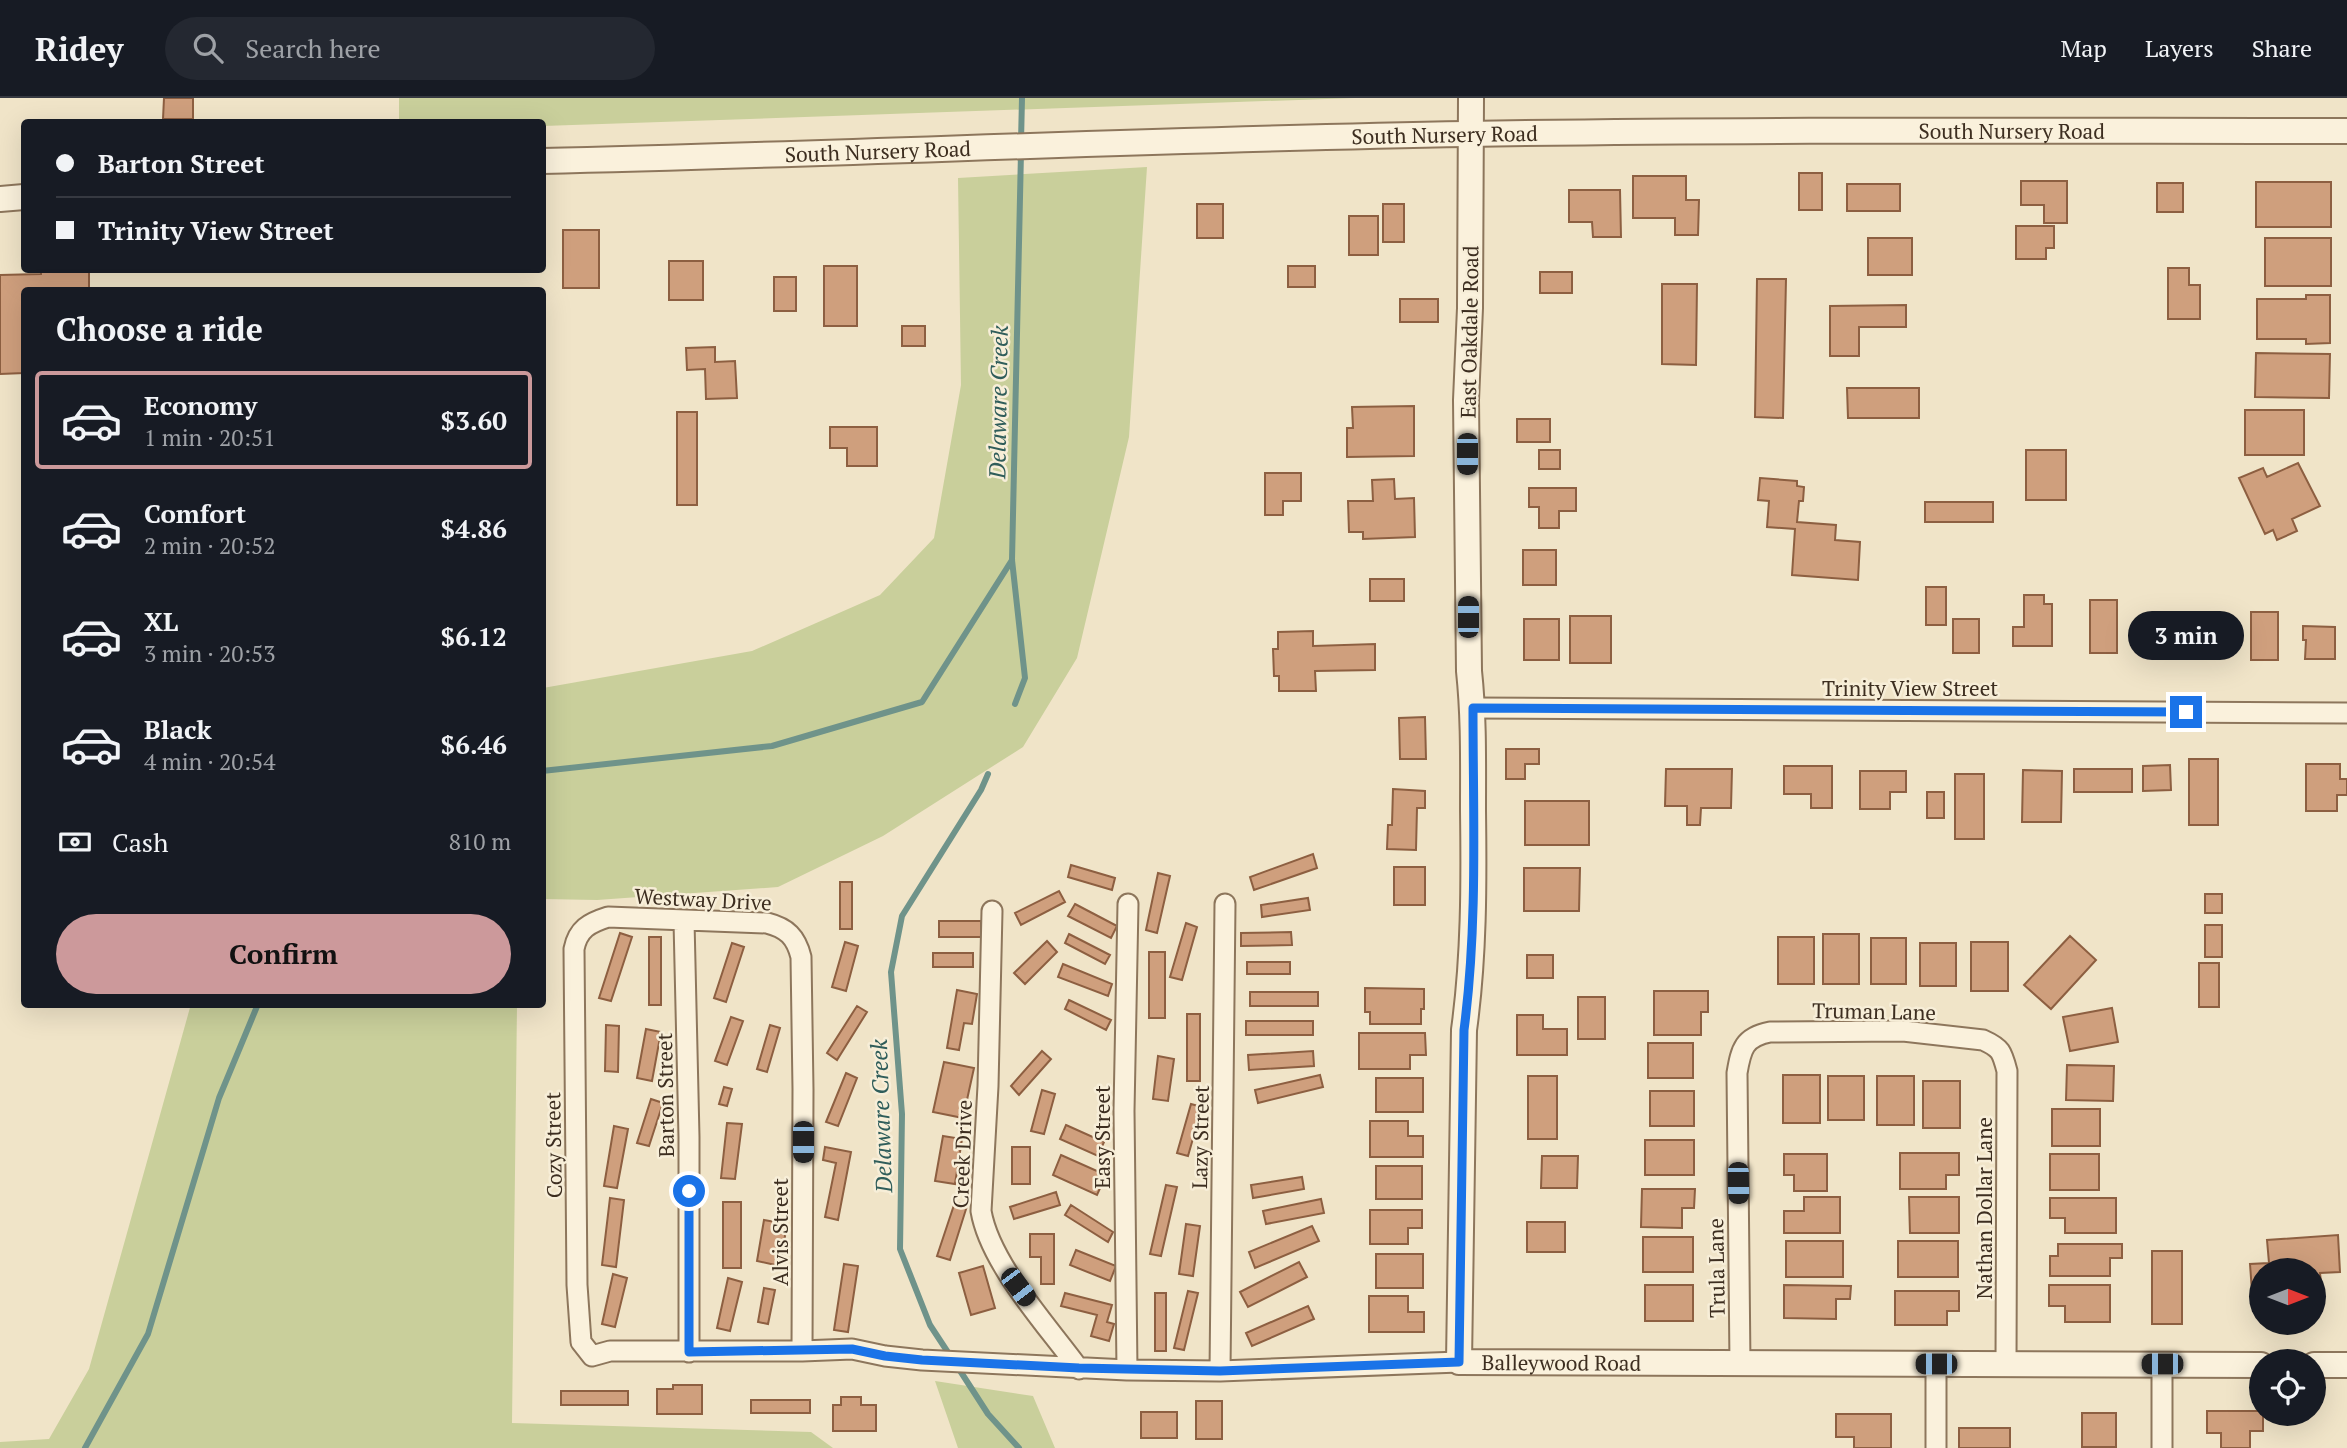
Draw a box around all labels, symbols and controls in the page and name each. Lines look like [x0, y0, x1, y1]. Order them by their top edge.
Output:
search box [165, 17, 655, 80]
text: Ridey [35, 27, 123, 70]
icon: search [189, 29, 227, 67]
text: Search here [245, 31, 381, 65]
text: Map [2060, 32, 2107, 64]
text: Layers [2145, 32, 2214, 64]
text: Share [2252, 32, 2312, 64]
street label: South Nursery Road [1918, 117, 2105, 145]
street label: South Nursery Road [1351, 119, 1538, 150]
street label: South Nursery Road [784, 134, 972, 168]
text: Barton Street [98, 146, 265, 180]
text: Trinity View Street [98, 213, 334, 247]
street label: East Oakdale Road [1453, 245, 1485, 419]
text: Choose a ride [56, 308, 263, 350]
water label: Delaware Creek [981, 324, 1015, 480]
text: Economy [144, 388, 257, 422]
icon: car [60, 389, 123, 452]
text: $3.60 [441, 403, 507, 437]
text: 1 min · 20:51 [144, 422, 276, 453]
car [1457, 433, 1478, 475]
text: Comfort [144, 496, 246, 530]
icon: car [60, 497, 123, 560]
text: $4.86 [441, 511, 507, 545]
text: 2 min · 20:52 [144, 530, 276, 561]
car [1458, 596, 1479, 638]
text: XL [144, 604, 178, 638]
icon: car [60, 605, 123, 668]
callout: 3 min [2128, 610, 2244, 660]
text: $6.12 [441, 619, 507, 653]
text: 3 min [2155, 620, 2217, 651]
text: 3 min · 20:53 [144, 638, 276, 669]
street label: Trinity View Street [1822, 674, 1998, 702]
route end [2170, 696, 2202, 728]
text: Black [144, 712, 212, 746]
icon: car [60, 713, 123, 776]
text: $6.46 [441, 727, 507, 761]
text: 4 min · 20:54 [144, 746, 276, 777]
icon: cash [56, 823, 94, 861]
text: Cash [112, 825, 168, 859]
text: 810 m [449, 826, 511, 857]
street label: Westway Drive [634, 881, 772, 917]
button: Confirm [56, 914, 511, 994]
street label: Truman Lane [1812, 996, 1936, 1026]
street label: Barton Street [650, 1032, 680, 1158]
water label: Delaware Creek [863, 1038, 899, 1194]
street label: Easy Street [1088, 1085, 1116, 1189]
street label: Lazy Street [1185, 1085, 1215, 1189]
street label: Cozy Street [538, 1091, 568, 1198]
street label: Creek Drive [946, 1099, 978, 1209]
street label: Nathan Dollar Lane [1970, 1117, 1998, 1299]
car [793, 1121, 814, 1163]
car [1728, 1162, 1749, 1204]
route start [673, 1175, 705, 1207]
street label: Alvis Street [766, 1178, 794, 1286]
street label: Trula Lane [1701, 1218, 1731, 1318]
north arrow [2249, 1258, 2326, 1335]
map controls [2249, 1258, 2326, 1426]
car [997, 1264, 1040, 1310]
street label: Balleywood Road [1482, 1348, 1642, 1377]
button: locate [2249, 1349, 2326, 1426]
car [1916, 1354, 1958, 1375]
car [2142, 1354, 2184, 1375]

